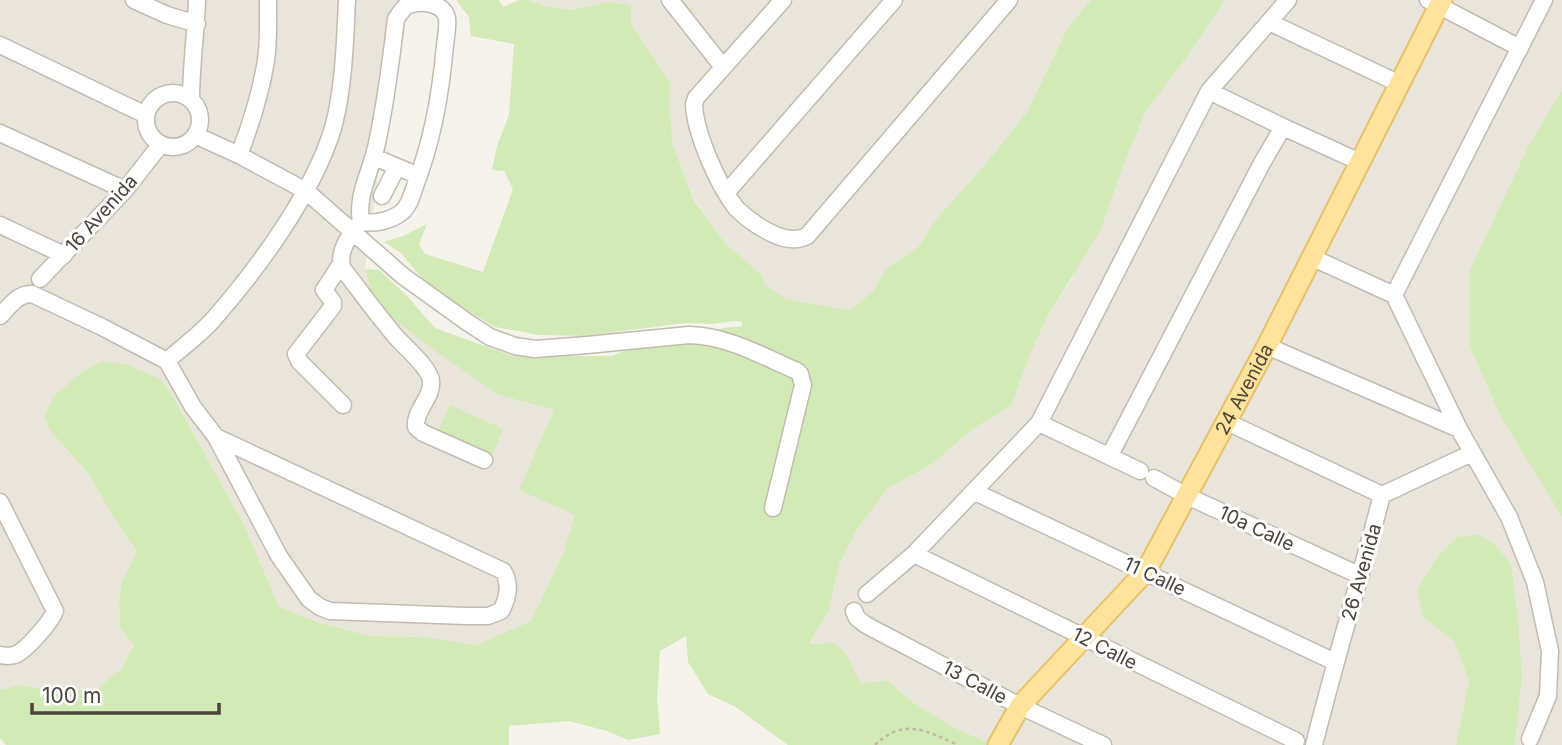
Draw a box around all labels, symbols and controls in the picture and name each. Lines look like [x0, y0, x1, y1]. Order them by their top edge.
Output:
street label: 16 Avenida [61, 170, 142, 257]
street label: 24 Avenida [1210, 340, 1278, 439]
street label: 10a Calle [1215, 501, 1298, 556]
street label: 26 Avenida [1337, 521, 1386, 623]
street label: 11 Calle [1120, 552, 1189, 601]
street label: 12 Calle [1069, 622, 1141, 674]
street label: 13 Calle [939, 656, 1011, 709]
scale bar [32, 672, 219, 716]
text: 100 m [42, 683, 101, 708]

